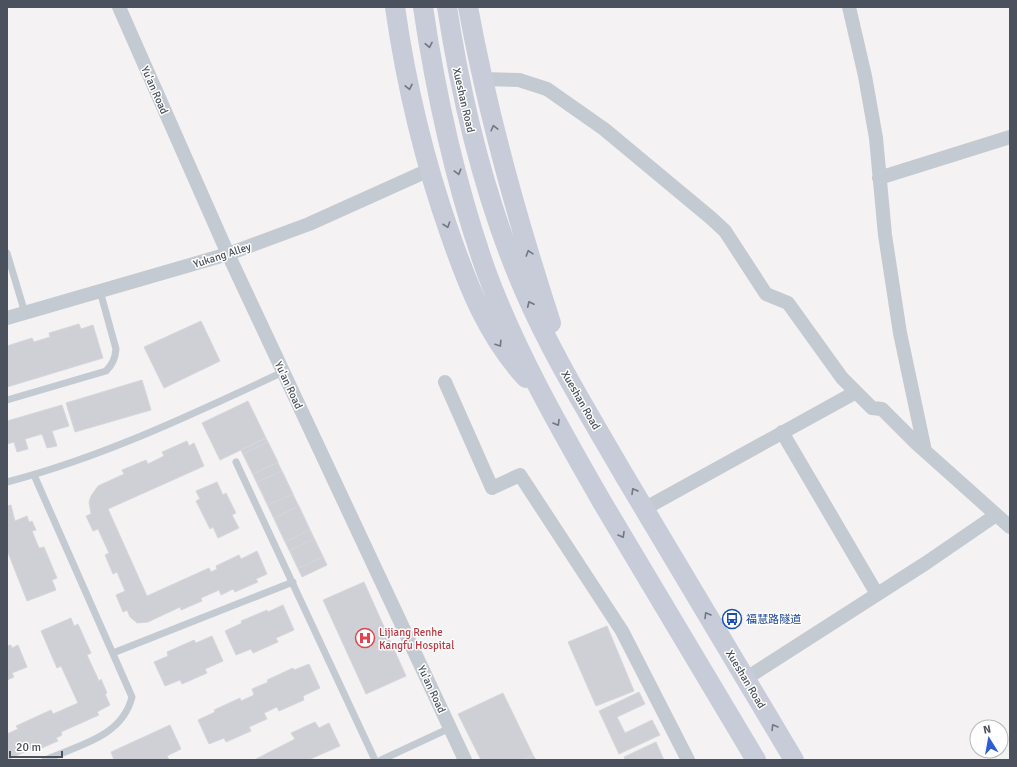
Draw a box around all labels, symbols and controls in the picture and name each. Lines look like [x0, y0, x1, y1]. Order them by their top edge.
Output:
one-way arrow [425, 42, 433, 49]
street label: Yu'an Road [138, 64, 171, 116]
street label: Xueshan Road [450, 66, 477, 134]
one-way arrow [404, 84, 412, 90]
one-way arrow [490, 125, 499, 132]
one-way arrow [453, 169, 461, 176]
one-way arrow [442, 222, 451, 229]
street label: Yukang Alley [192, 240, 253, 271]
one-way arrow [525, 250, 534, 257]
one-way arrow [527, 301, 535, 308]
one-way arrow [494, 340, 502, 347]
street label: Yu'an Road [272, 359, 305, 411]
street label: Xueshan Road [558, 368, 603, 432]
one-way arrow [552, 418, 559, 426]
one-way arrow [631, 488, 638, 495]
one-way arrow [617, 531, 624, 538]
bus stop icon: 福慧路隧道 [721, 608, 743, 630]
one-way arrow [704, 612, 712, 619]
place label: 福慧路隧道 [746, 613, 801, 626]
place label: Lijiang Renhe Kangfu Hospital [379, 626, 454, 652]
hospital icon: Lijiang Renhe Kangfu Hospital [354, 627, 376, 649]
street label: Xueshan Road [723, 648, 768, 711]
street label: Yu'an Road [415, 663, 448, 715]
north arrow [969, 719, 1009, 759]
text: N [982, 723, 992, 737]
one-way arrow [771, 724, 779, 731]
scale bar [10, 733, 62, 759]
text: 20 m [16, 740, 41, 755]

